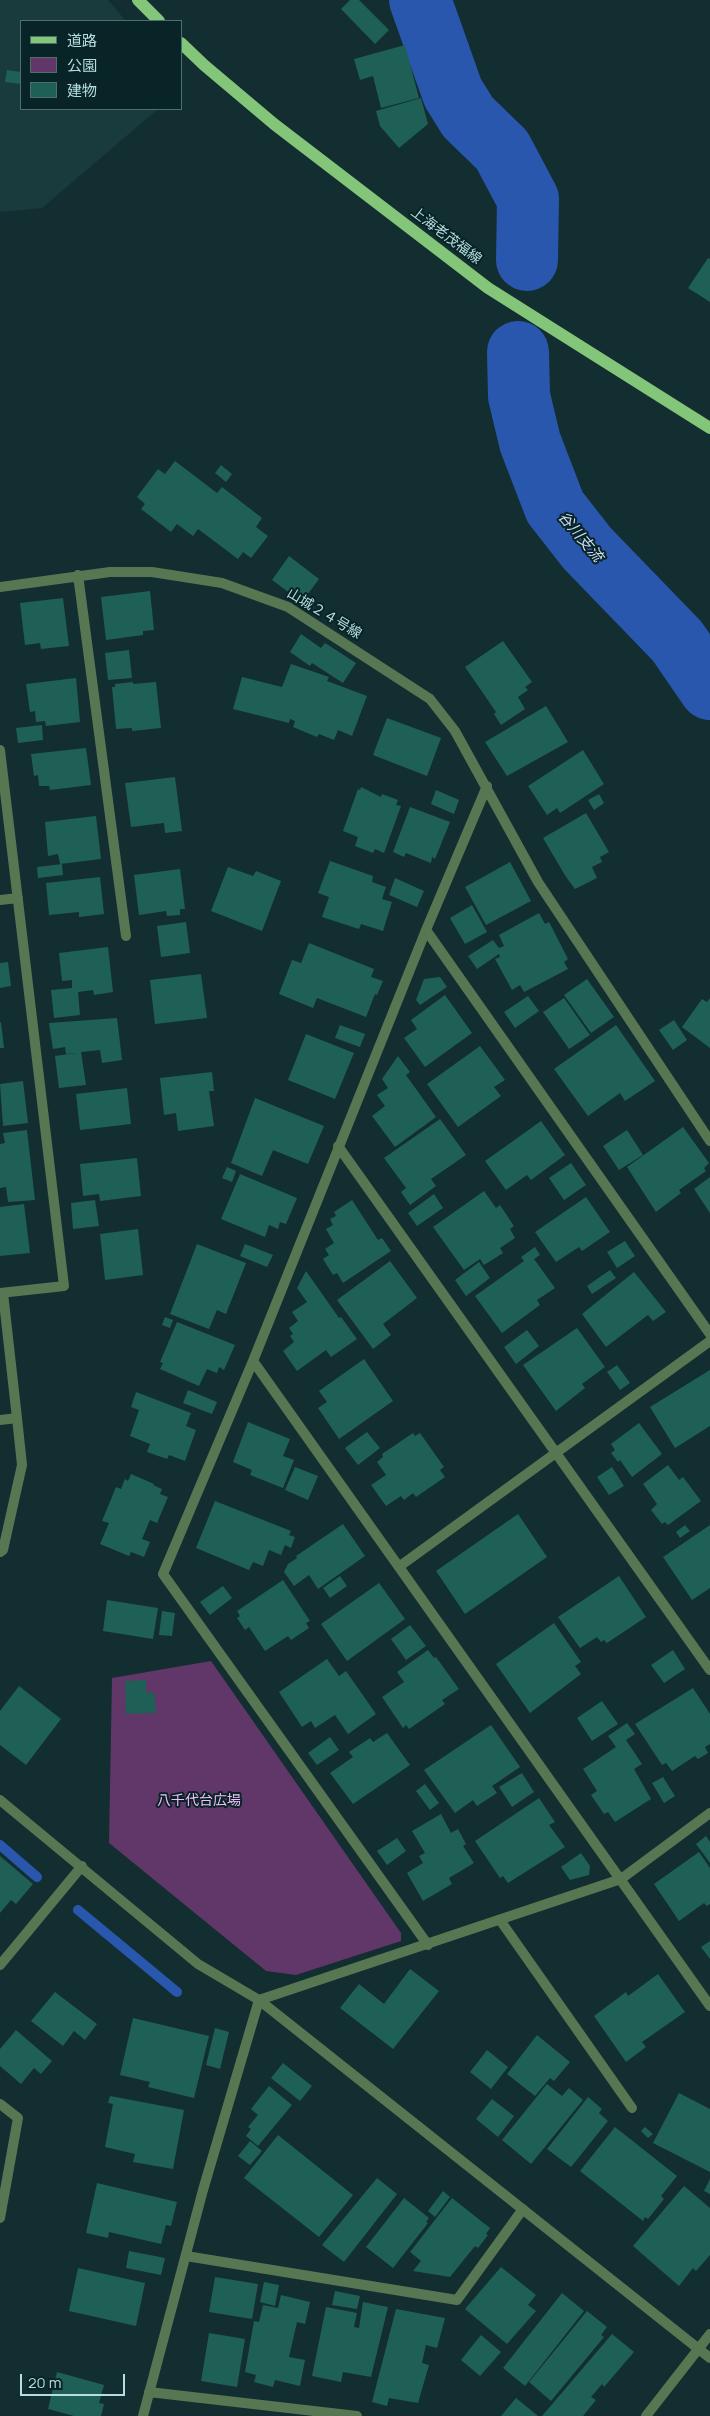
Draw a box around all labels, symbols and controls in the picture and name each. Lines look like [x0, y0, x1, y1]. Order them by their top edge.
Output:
legend [20, 20, 182, 110]
text: 道路 [67, 30, 97, 51]
text: 公園 [67, 55, 97, 76]
text: 建物 [67, 80, 97, 101]
street label: 上海老茂福線 [407, 204, 485, 268]
water label: 谷川支流 [554, 508, 606, 566]
street label: 山城２４号線 [284, 585, 364, 643]
park label: 八千代台広場 [157, 1793, 241, 1809]
scale bar [22, 2364, 128, 2396]
text: 20 m [28, 2372, 61, 2393]

